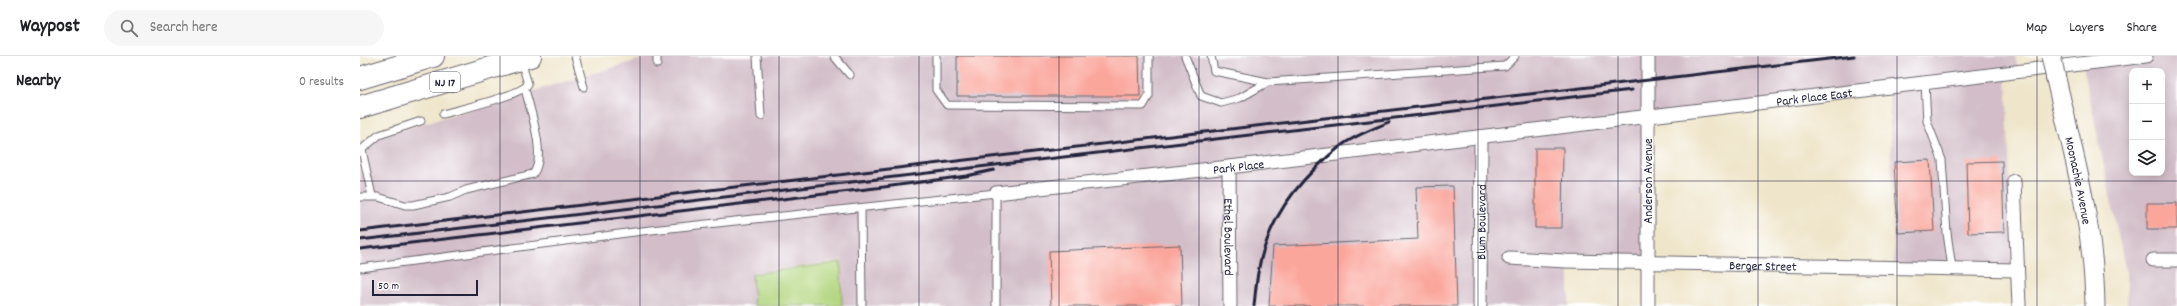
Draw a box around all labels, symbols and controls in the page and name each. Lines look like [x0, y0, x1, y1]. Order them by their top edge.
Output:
search box [104, 10, 384, 46]
text: Waypost [20, 14, 80, 41]
icon: search [118, 17, 140, 39]
text: Search here [150, 17, 218, 39]
text: Map [2026, 18, 2047, 38]
text: Layers [2069, 18, 2104, 38]
text: Share [2126, 18, 2157, 38]
map controls [2129, 68, 2165, 176]
button: + [2129, 68, 2165, 104]
text: Nearby [16, 70, 60, 94]
road number: NJ 17 [430, 72, 460, 92]
text: 0 results [299, 73, 344, 92]
street label: Park Place East [1775, 85, 1854, 113]
button: − [2129, 104, 2165, 140]
street label: Moonachie Avenue [2058, 135, 2095, 226]
street label: Anderson Avenue [1640, 138, 1659, 224]
button: layers [2129, 140, 2165, 176]
street label: Park Place [1212, 156, 1266, 181]
street label: Blum Boulevard [1473, 184, 1493, 260]
street label: Ethel Boulevard [1217, 198, 1237, 276]
street label: Berger Street [1729, 257, 1797, 278]
scale bar [372, 278, 478, 297]
text: 50 m [378, 279, 399, 295]

